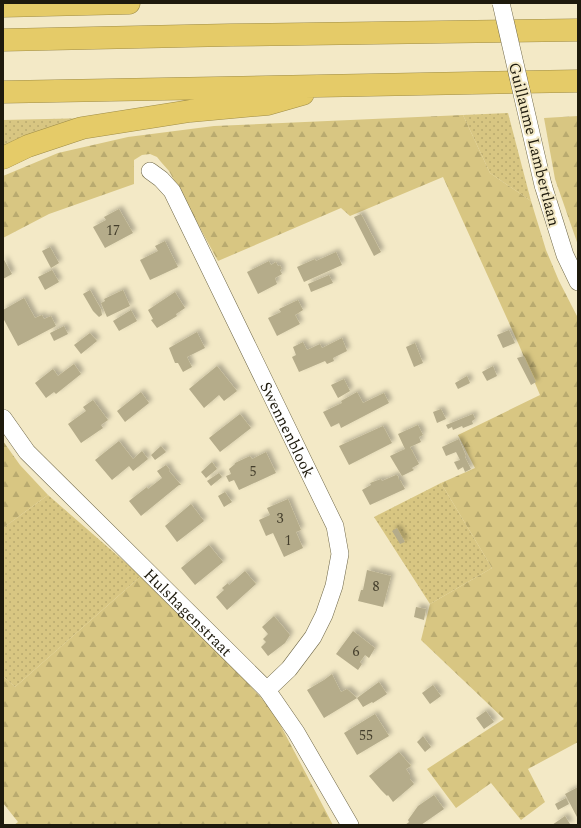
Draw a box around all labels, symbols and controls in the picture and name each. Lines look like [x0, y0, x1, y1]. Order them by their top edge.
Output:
street label: Guillaume Lambertlaan [502, 60, 566, 229]
house number: 17 [106, 220, 120, 241]
street label: Swennenblook [254, 378, 321, 482]
house number: 5 [250, 461, 257, 482]
house number: 3 [277, 508, 284, 529]
house number: 1 [285, 530, 292, 551]
street label: Hulshagenstraat [138, 563, 238, 663]
house number: 8 [373, 576, 380, 597]
house number: 6 [353, 641, 360, 662]
house number: 55 [359, 725, 373, 746]

